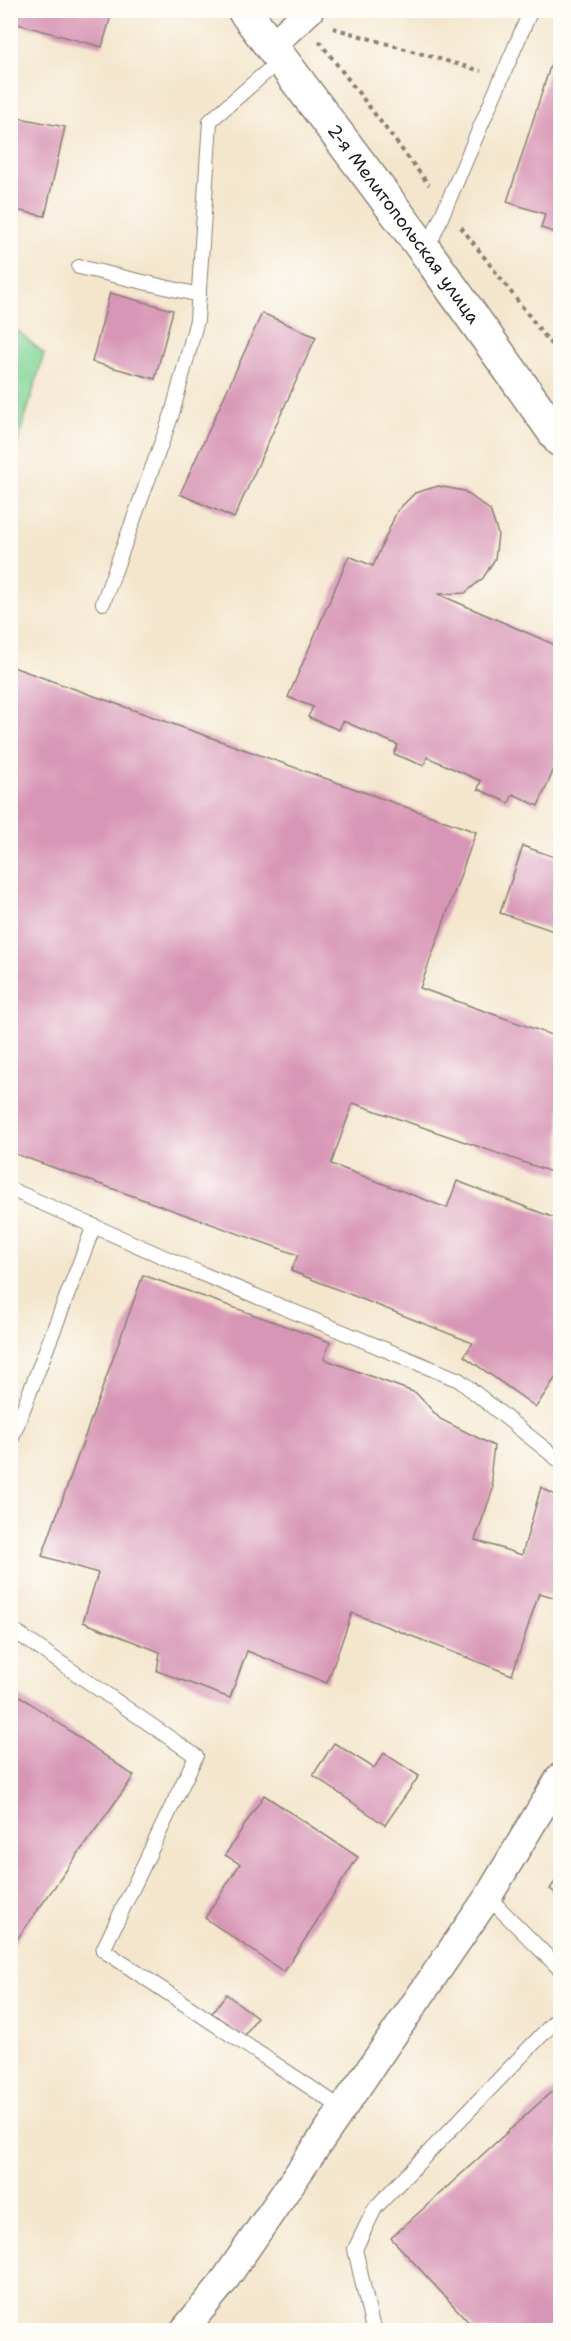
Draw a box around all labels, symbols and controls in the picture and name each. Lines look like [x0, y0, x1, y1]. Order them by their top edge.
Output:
street label: 2-я Мелитопольская улица [322, 119, 485, 329]

